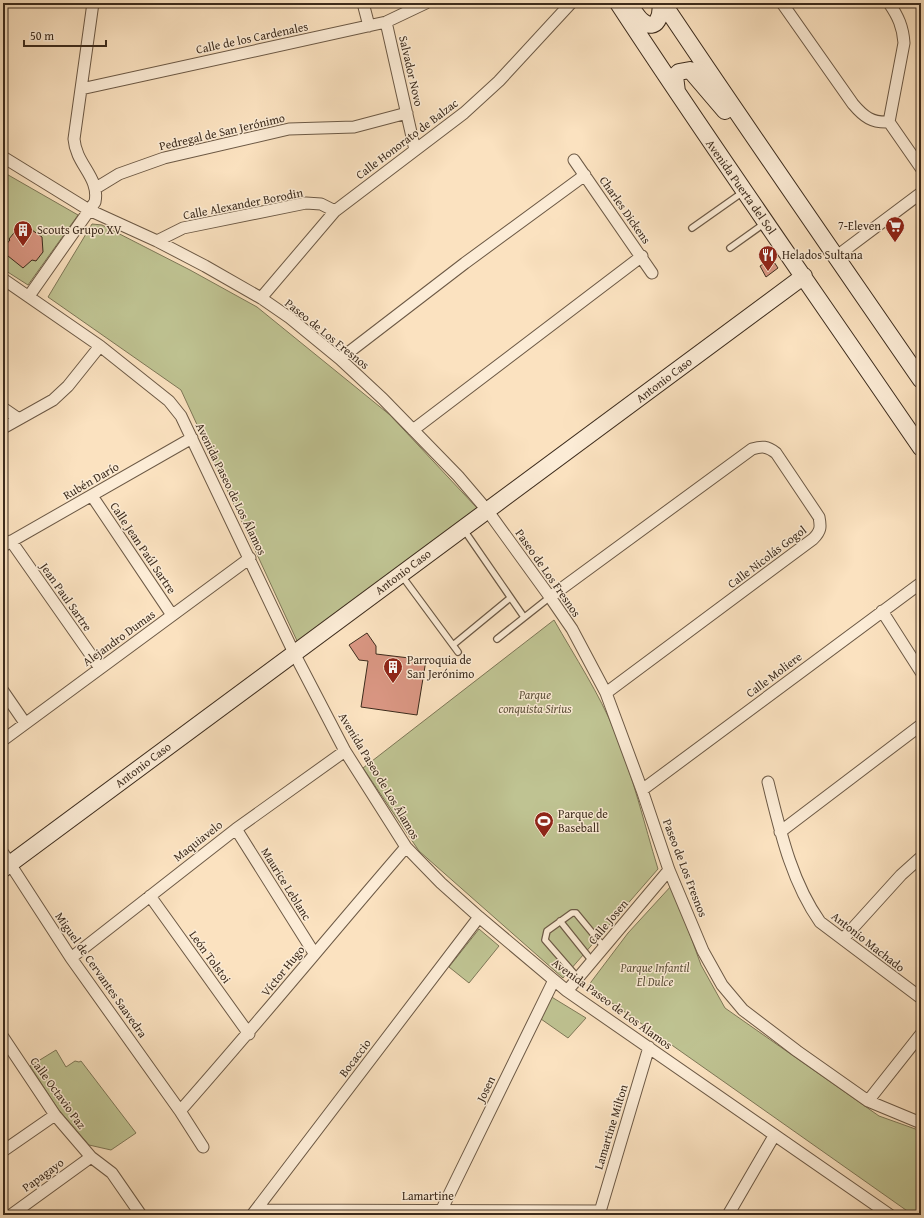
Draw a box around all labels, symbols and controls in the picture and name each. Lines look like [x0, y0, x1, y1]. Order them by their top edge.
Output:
street label: Calle de los Cardenales [194, 17, 310, 58]
scale bar [24, 22, 106, 48]
text: 50 m [30, 27, 54, 44]
street label: Salvador Novo [395, 34, 428, 108]
street label: Calle Honorato de Balzac [352, 94, 462, 183]
street label: Pedregal de San Jerónimo [157, 109, 286, 154]
street label: Avenida Puerta del Sol [702, 136, 781, 238]
street label: Charles Dickens [596, 172, 655, 247]
street label: Calle Alexander Borodin [182, 183, 305, 223]
supermarket icon: 7-Eleven [884, 215, 906, 243]
place label: 7-Eleven [838, 217, 881, 234]
building icon: Scouts Grupo XV [12, 219, 34, 247]
place label: Scouts Grupo XV [37, 221, 122, 238]
restaurant icon: Helados Sultana [757, 244, 779, 272]
place label: Helados Sultana [782, 246, 863, 263]
street label: Paseo de Los Fresnos [282, 294, 373, 373]
street label: Antonio Caso [632, 353, 695, 406]
street label: Avenida Paseo de Los Álamos [192, 420, 271, 558]
street label: Rubén Darío [60, 458, 122, 503]
street label: Calle Jean Paúl Sartre [106, 498, 181, 597]
street label: Calle Nicolás Gogol [724, 521, 810, 592]
street label: Paseo de Los Fresnos [512, 525, 585, 620]
street label: Antonio Caso [371, 545, 434, 598]
street label: Jean Paul Sartre [35, 557, 97, 635]
street label: Alejandro Dumas [79, 605, 159, 670]
street label: Calle Moliere [742, 648, 805, 701]
place label: Parroquia de San Jerónimo [407, 651, 474, 682]
building icon: Parroquia de San Jerónimo [382, 656, 404, 684]
park label: Parque conquista Sirius [498, 686, 572, 717]
street label: Avenida Paseo de Los Álamos [335, 709, 424, 843]
street label: Antonio Caso [111, 738, 174, 791]
place label: Parque de Baseball [558, 805, 608, 836]
sports icon: Parque de Baseball [533, 810, 555, 838]
street label: Maquiavelo [170, 816, 226, 865]
street label: Paseo de Los Fresnos [659, 816, 712, 920]
street label: Maurice Leblanc [257, 844, 316, 924]
street label: Calle Josen [584, 895, 632, 948]
street label: Miguel de Cervantes Saavedra [51, 908, 152, 1041]
street label: Antonio Machado [828, 908, 909, 976]
street label: León Tolstoi [186, 927, 236, 987]
street label: Víctor Hugo [257, 942, 308, 1000]
street label: Avenida Paseo de Los Álamos [549, 954, 676, 1053]
park label: Parque Infantil El Dulce [620, 959, 689, 990]
street label: Bocaccio [335, 1035, 375, 1080]
street label: Calle Octavio Paz [27, 1053, 90, 1132]
street label: Josen [471, 1073, 499, 1106]
street label: Lamartine Milton [589, 1082, 632, 1172]
street label: Papagayo [18, 1154, 67, 1196]
street label: Lamartine [402, 1187, 454, 1204]

